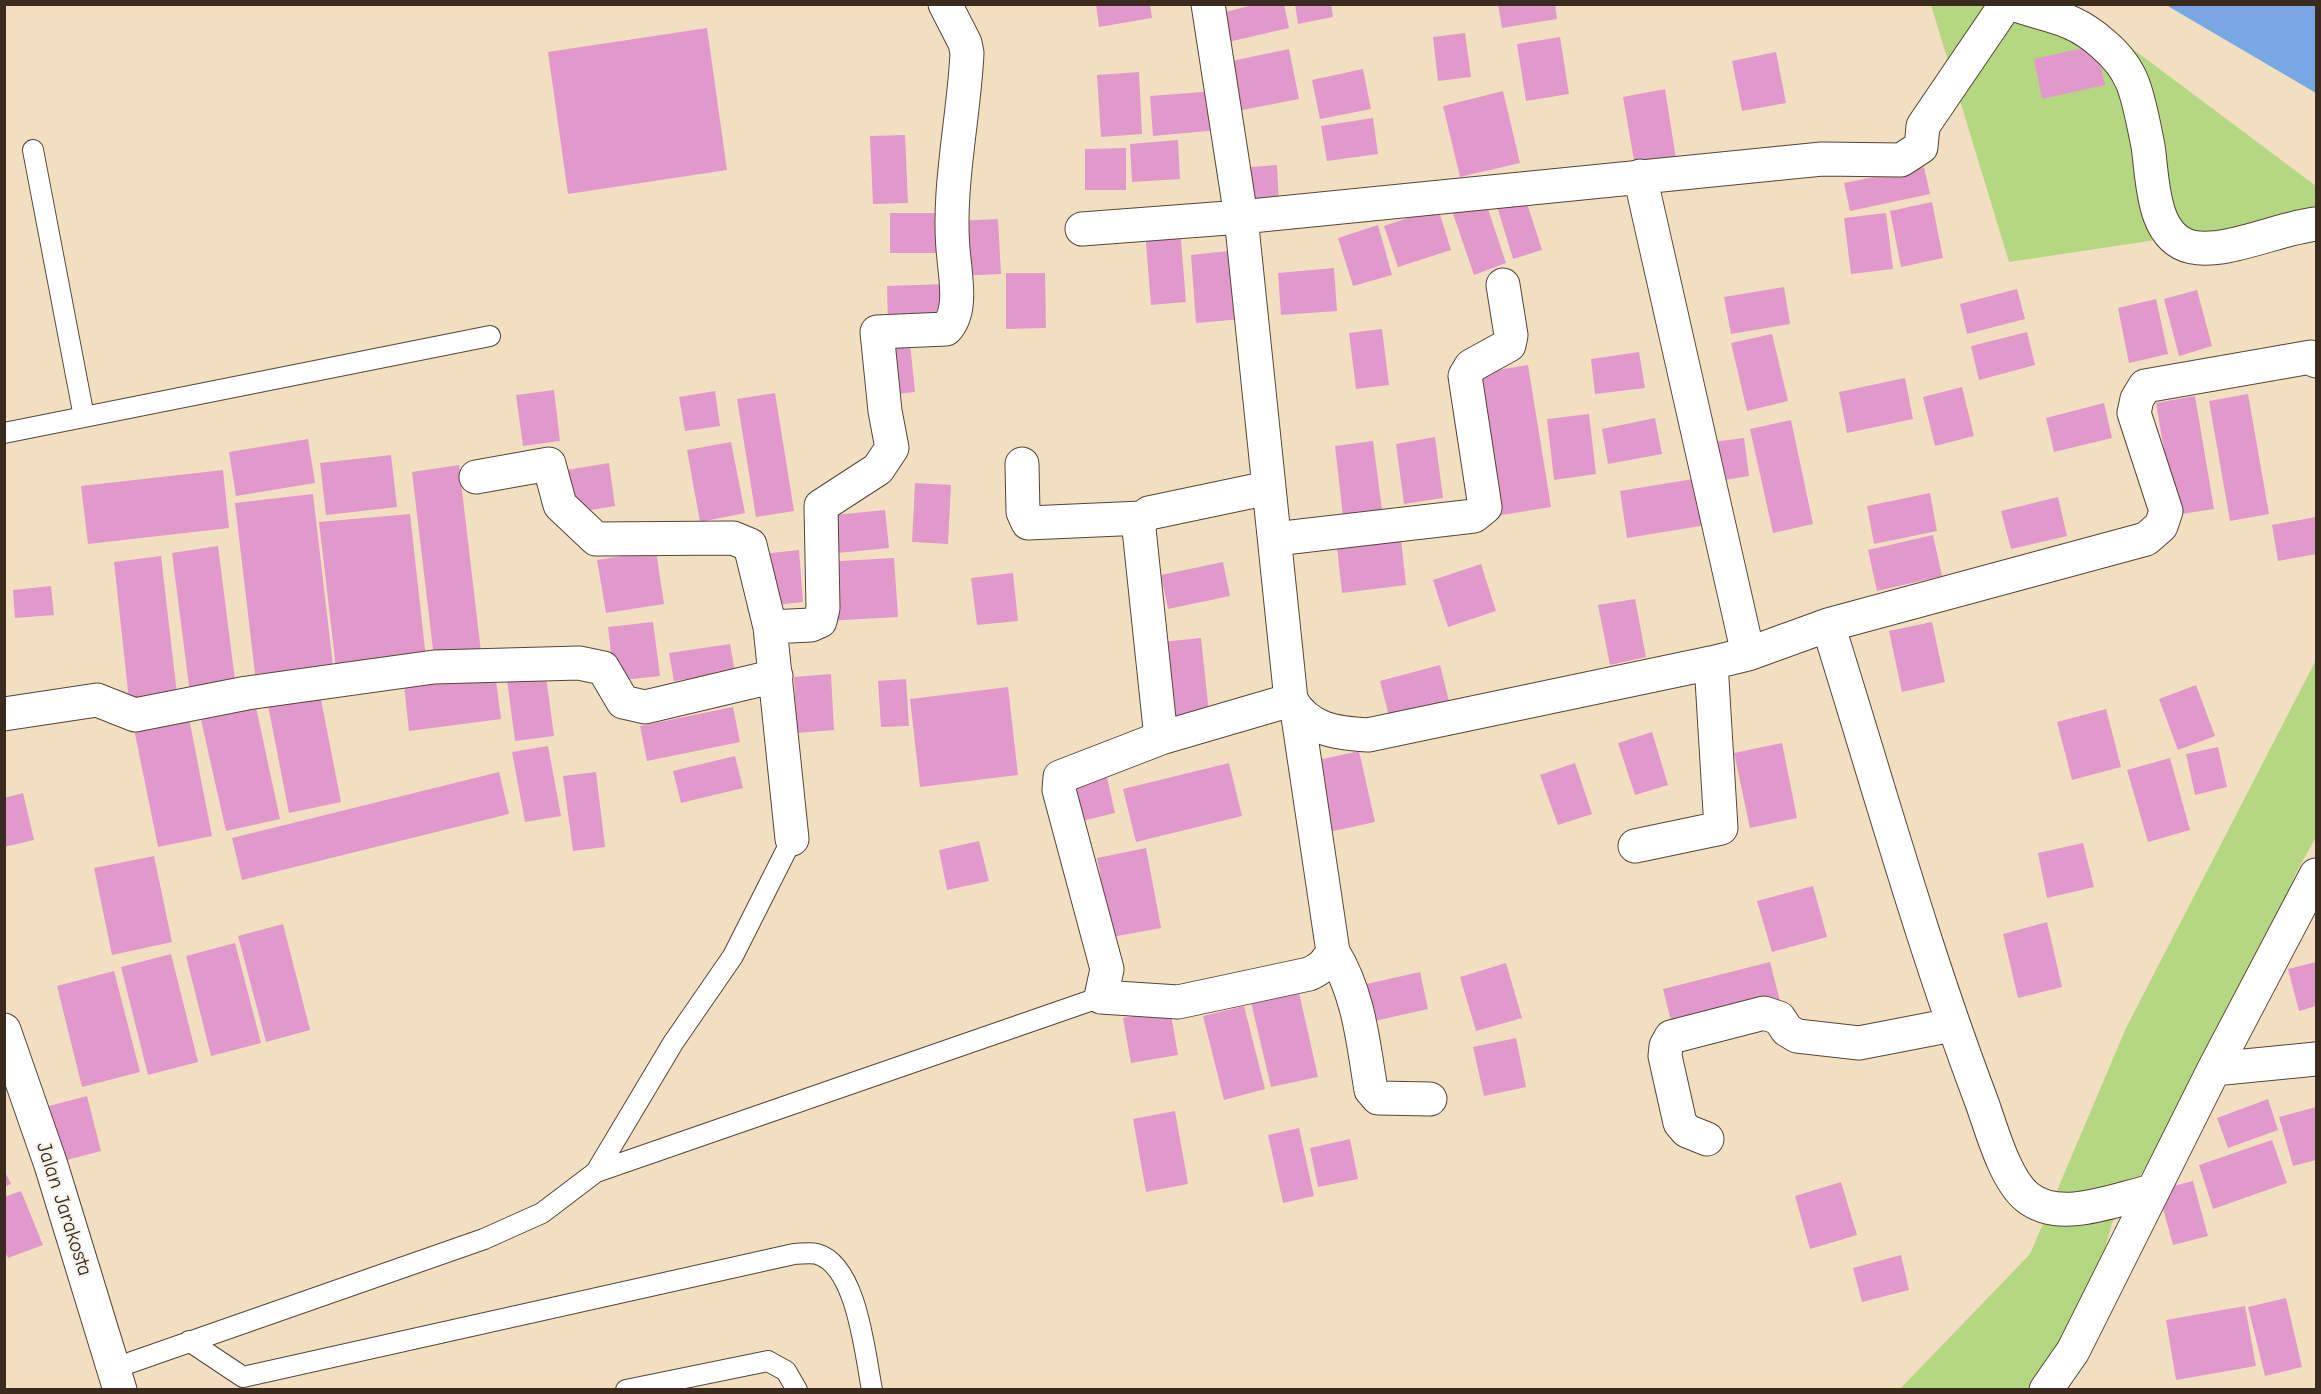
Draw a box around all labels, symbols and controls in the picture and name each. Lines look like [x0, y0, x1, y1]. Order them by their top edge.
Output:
street label: Jalan Jarakosta [30, 1139, 98, 1279]

